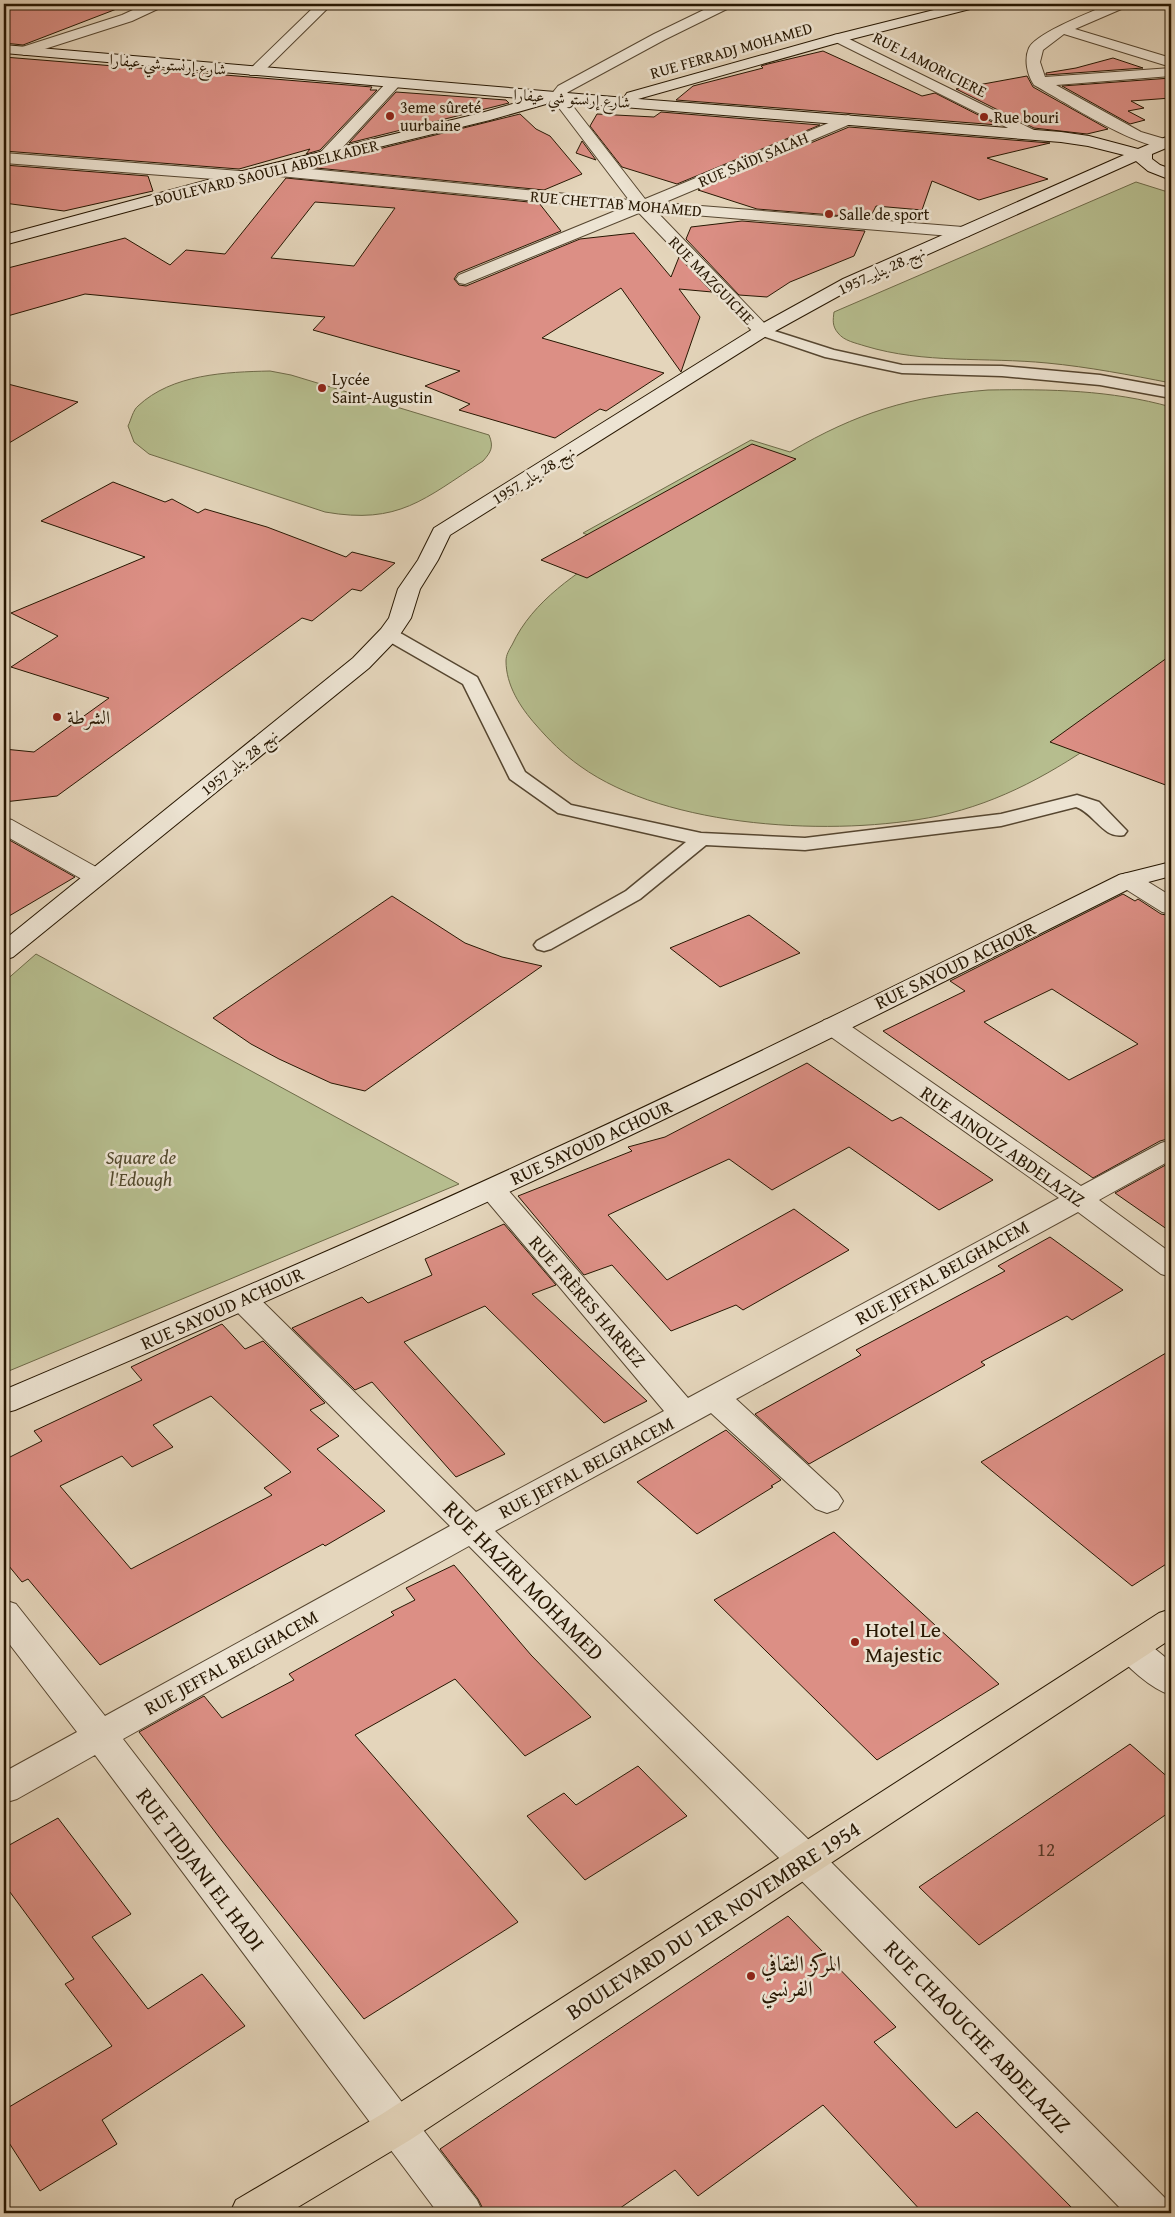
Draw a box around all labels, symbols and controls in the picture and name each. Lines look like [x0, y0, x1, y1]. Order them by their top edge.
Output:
street label: RUE FERRADJ MOHAMED [647, 15, 815, 85]
street label: RUE LAMORICIERE [869, 25, 991, 103]
street label: شارع إرنستو شي عيفارا [108, 47, 227, 85]
street label: شارع إرنستو شي عيفارا [512, 82, 631, 118]
place label: 3eme sûreté uurbaine [400, 95, 481, 137]
place label: Rue bouri [994, 105, 1060, 129]
marker: 3eme sûreté uurbaine [384, 110, 396, 122]
marker: Rue bouri [978, 111, 990, 123]
street label: RUE SAÏDI SALAH [694, 125, 812, 193]
street label: BOULEVARD SAOULI ABDELKADER [151, 132, 382, 212]
street label: RUE CHETTAB MOHAMED [529, 184, 703, 222]
place label: Salle de sport [839, 202, 930, 226]
marker: Salle de sport [823, 208, 835, 220]
street label: RUE MAZGUICHE [663, 230, 761, 330]
street label: نهج 28 يناير 1957 [833, 239, 930, 304]
place label: Lycée Saint-Augustin [332, 367, 432, 409]
marker: Lycée Saint-Augustin [316, 382, 328, 394]
street label: نهج 28 يناير 1957 [487, 440, 581, 513]
place label: الشرطة [67, 703, 110, 731]
marker: الشرطة [51, 711, 63, 723]
street label: نهج 28 يناير 1957 [195, 723, 285, 803]
street label: RUE SAYOUD ACHOUR [870, 914, 1040, 1016]
street label: RUE AINOUZ ABDELAZIZ [915, 1078, 1091, 1214]
street label: RUE SAYOUD ACHOUR [505, 1092, 677, 1192]
park label: Square de l'Edough [106, 1143, 177, 1193]
street label: RUE JEFFAL BELGHACEM [850, 1212, 1034, 1332]
street label: RUE FRÈRES HARREZ [523, 1229, 653, 1373]
street label: RUE SAYOUD ACHOUR [136, 1259, 308, 1357]
street label: RUE JEFFAL BELGHACEM [493, 1409, 679, 1525]
street label: RUE HAZIRI MOHAMED [436, 1492, 612, 1668]
street label: RUE JEFFAL BELGHACEM [139, 1602, 323, 1722]
place label: Hotel Le Majestic [865, 1613, 942, 1670]
marker: Hotel Le Majestic [849, 1636, 861, 1648]
street label: RUE TIDJANI EL HADI [129, 1781, 273, 1957]
street label: BOULEVARD DU 1ER NOVEMBRE 1954 [560, 1813, 866, 2027]
house number: 12 [1037, 1835, 1055, 1863]
street label: RUE CHAOUCHE ABDELAZIZ [877, 1932, 1079, 2140]
place label: المركز الثقافي الفرنسي [761, 1947, 841, 2009]
marker: المركز الثقافي الفرنسي [745, 1970, 757, 1982]

